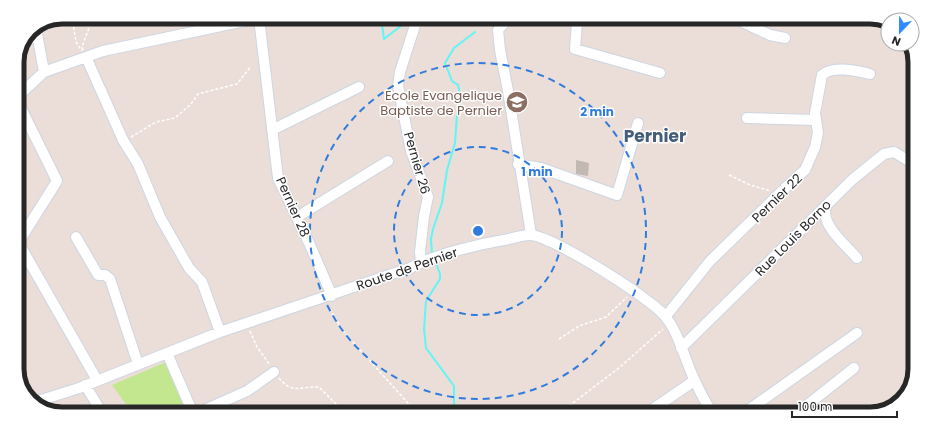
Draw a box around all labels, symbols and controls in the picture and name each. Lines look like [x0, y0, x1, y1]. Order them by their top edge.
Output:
north arrow [880, 12, 920, 52]
text: N [889, 32, 903, 50]
place label: Ecole Evangelique Baptiste de Pernier [380, 86, 502, 120]
school or university icon: Ecole Evangelique Baptiste de Pernier [504, 89, 530, 115]
text: 2 min [580, 103, 614, 120]
district label: Pernier [624, 124, 686, 148]
street label: Pernier 26 [399, 130, 435, 196]
text: 1 min [521, 163, 553, 180]
street label: Pernier 22 [748, 169, 806, 227]
street label: Pernier 28 [271, 174, 315, 240]
street label: Rue Louis Borno [750, 195, 836, 281]
centre of rings [471, 224, 485, 238]
street label: Route de Pernier [354, 243, 460, 295]
scale bar [792, 393, 897, 419]
text: 100 m [798, 398, 832, 415]

